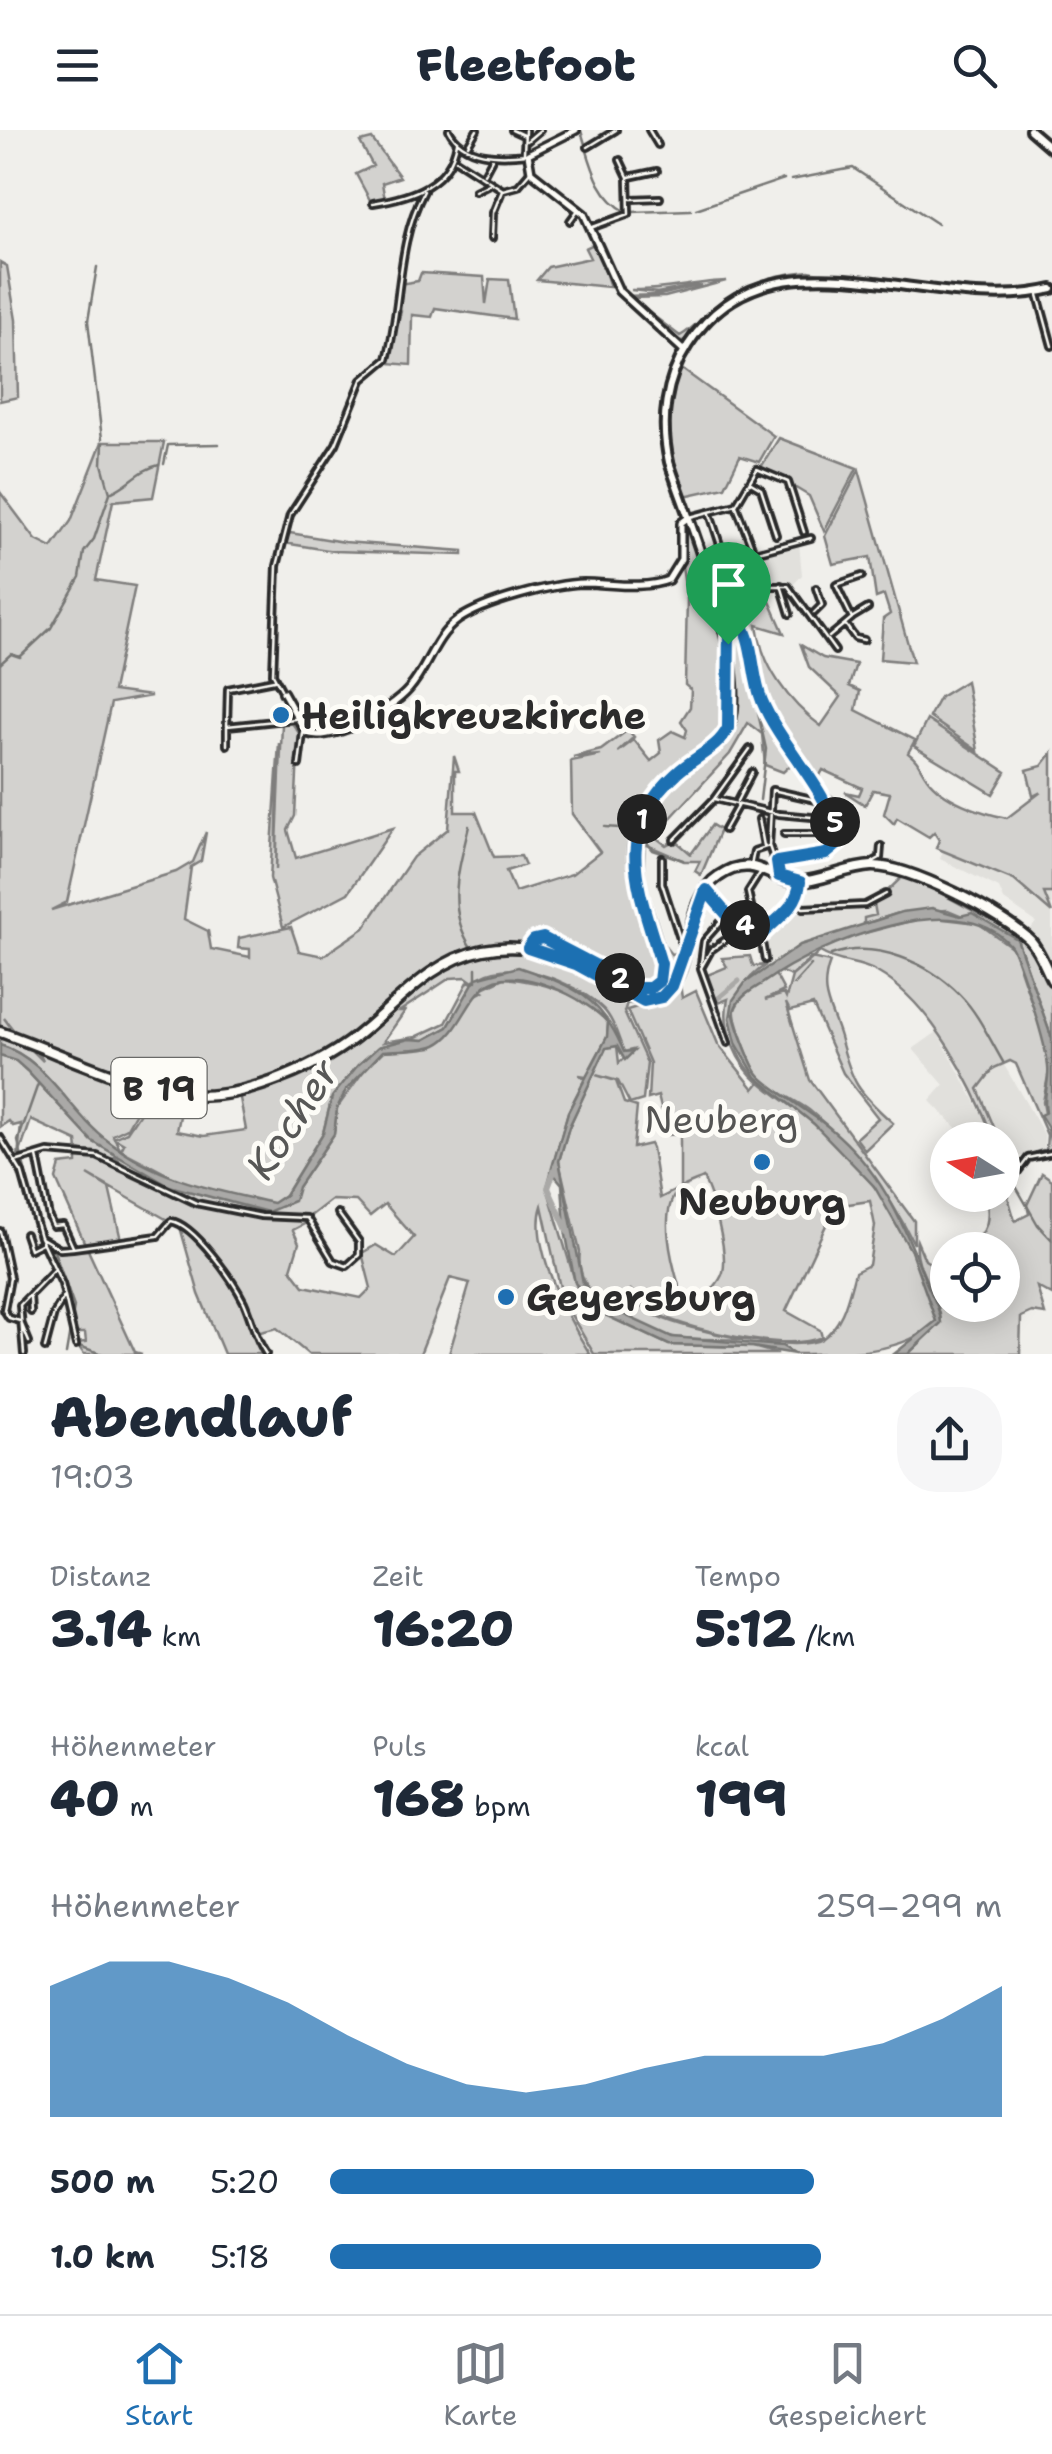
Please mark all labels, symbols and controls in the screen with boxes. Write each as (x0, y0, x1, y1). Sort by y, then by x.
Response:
text: Fleetfoot (416, 35, 636, 95)
icon: menu (50, 38, 105, 93)
icon: search (947, 38, 1002, 93)
pin (686, 542, 771, 645)
icon: arrive (701, 557, 756, 612)
place label: Heiligkreuzkirche (301, 690, 646, 741)
marker: Heiligkreuzkirche (270, 704, 292, 726)
pin: 1 (617, 794, 667, 844)
pin: 5 (810, 797, 860, 847)
text: 1 (636, 800, 648, 838)
text: 5 (826, 803, 844, 841)
pin: 4 (720, 900, 770, 950)
text: 4 (735, 906, 755, 944)
pin: 2 (595, 953, 645, 1003)
text: 2 (610, 959, 630, 997)
water label: Kocher (233, 1047, 352, 1190)
road number: B 19 (112, 1058, 206, 1118)
park label: Neuberg (644, 1094, 798, 1145)
north arrow (930, 1122, 1020, 1212)
map controls (930, 1122, 1020, 1322)
marker: Neuburg (751, 1151, 773, 1173)
place label: Neuburg (678, 1176, 846, 1227)
button: locate (930, 1232, 1020, 1322)
place label: Geyersburg (526, 1272, 756, 1323)
marker: Geyersburg (495, 1286, 517, 1308)
text: Abendlauf (50, 1380, 353, 1454)
button: share (897, 1387, 1002, 1492)
text: 19:03 (50, 1455, 135, 1498)
text: Distanz (50, 1557, 152, 1595)
text: Zeit (372, 1557, 424, 1595)
text: Tempo (695, 1557, 781, 1595)
text: 3.14 (50, 1595, 152, 1662)
text: 16:20 (372, 1595, 514, 1662)
text: 5:12 (695, 1595, 796, 1662)
text: km (152, 1617, 201, 1655)
text: /km (796, 1617, 855, 1655)
text: Höhenmeter (50, 1727, 217, 1765)
text: Puls (372, 1727, 427, 1765)
text: kcal (695, 1727, 749, 1765)
text: 40 (50, 1765, 120, 1832)
text: 168 (372, 1765, 465, 1832)
text: 199 (695, 1765, 788, 1832)
text: m (120, 1787, 154, 1825)
text: bpm (465, 1787, 531, 1825)
text: Höhenmeter (50, 1884, 240, 1927)
text: 259–299 m (815, 1884, 1002, 1927)
text: 500 m (50, 2160, 155, 2203)
text: 5:20 (210, 2160, 279, 2203)
text: 1.0 km (50, 2235, 155, 2278)
text: 5:18 (210, 2235, 270, 2278)
tab: Start (125, 2336, 194, 2434)
tab: Karte (444, 2336, 518, 2434)
tab: Gespeichert (768, 2336, 927, 2434)

